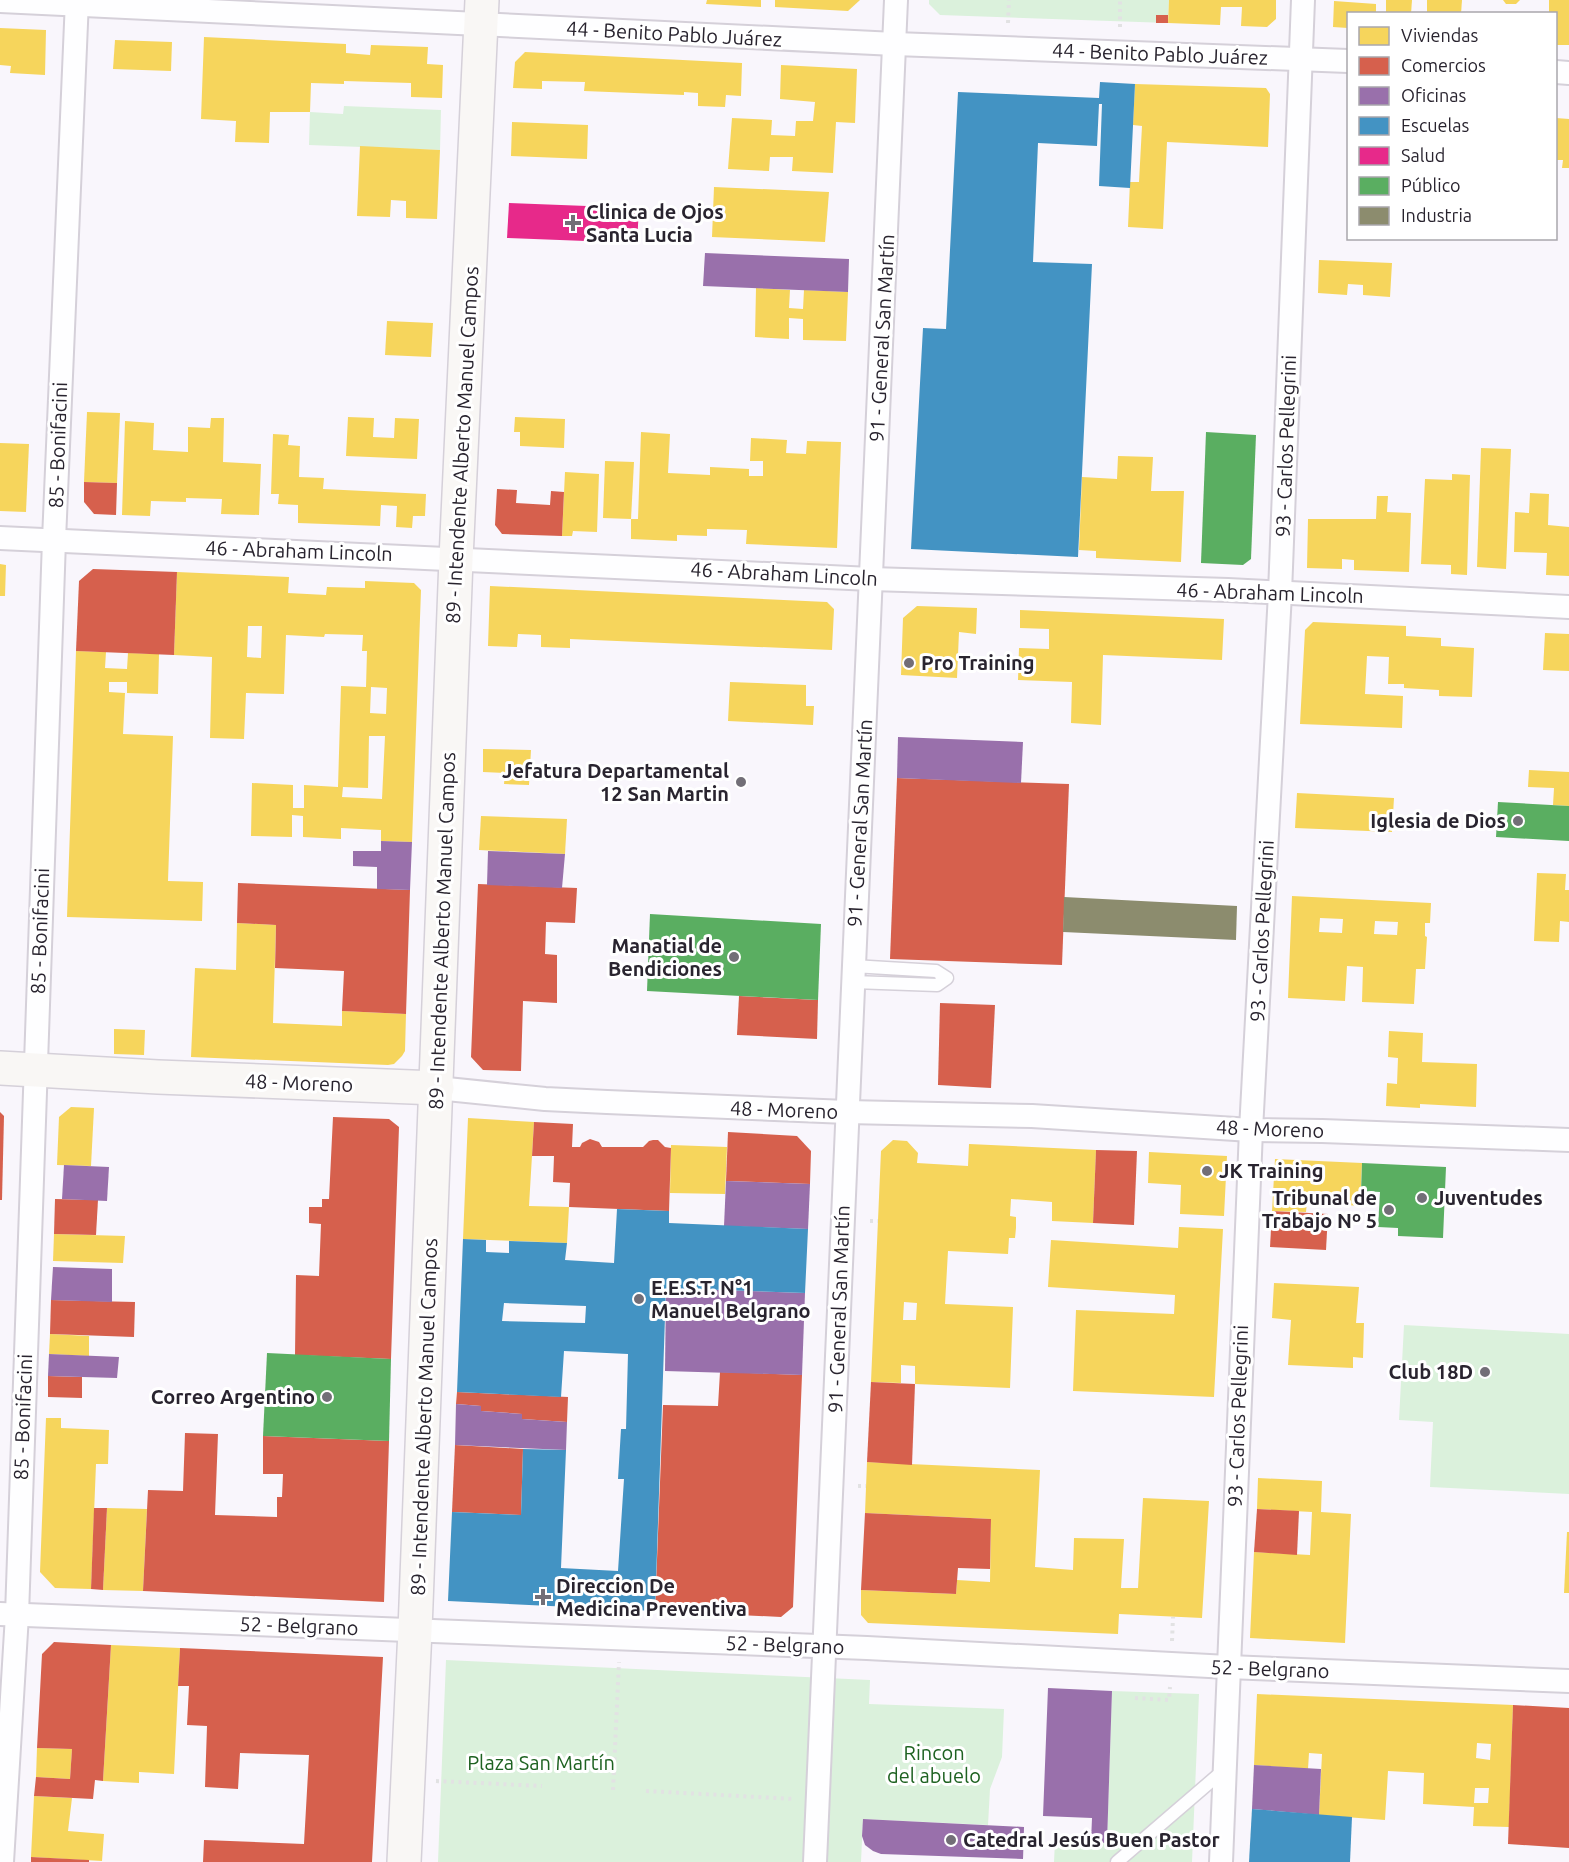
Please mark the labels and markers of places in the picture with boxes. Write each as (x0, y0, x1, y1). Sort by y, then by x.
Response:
place label: Clinica de Ojos Santa Lucia (586, 200, 724, 246)
marker: Clinica de Ojos Santa Lucia (564, 214, 582, 232)
place label: Pro Training (921, 651, 1035, 674)
marker: Pro Training (902, 656, 916, 670)
place label: Jefatura Departamental 12 San Martin (502, 759, 729, 805)
marker: Jefatura Departamental 12 San Martin (734, 775, 748, 789)
place label: Iglesia de Dios (1370, 809, 1506, 832)
marker: Iglesia de Dios (1511, 814, 1525, 828)
place label: Manatial de Bendiciones (608, 934, 722, 980)
marker: Manatial de Bendiciones (727, 950, 741, 964)
place label: JK Training (1219, 1159, 1323, 1182)
marker: JK Training (1200, 1164, 1214, 1178)
place label: Tribunal de Trabajo Nº 5 (1262, 1186, 1377, 1232)
place label: Juventudes (1434, 1186, 1543, 1209)
marker: Juventudes (1415, 1191, 1429, 1205)
marker: Tribunal de Trabajo Nº 5 (1382, 1203, 1396, 1217)
place label: E.E.S.T. N°1 Manuel Belgrano (651, 1276, 811, 1322)
marker: E.E.S.T. N°1 Manuel Belgrano (632, 1292, 646, 1306)
place label: Club 18D (1389, 1360, 1473, 1383)
marker: Club 18D (1478, 1365, 1492, 1379)
place label: Correo Argentino (151, 1385, 315, 1408)
marker: Correo Argentino (320, 1390, 334, 1404)
place label: Direccion De Medicina Preventiva (556, 1574, 747, 1620)
marker: Direccion De Medicina Preventiva (534, 1588, 552, 1606)
place label: Catedral Jesús Buen Pastor (963, 1828, 1220, 1851)
marker: Catedral Jesús Buen Pastor (944, 1833, 958, 1847)

